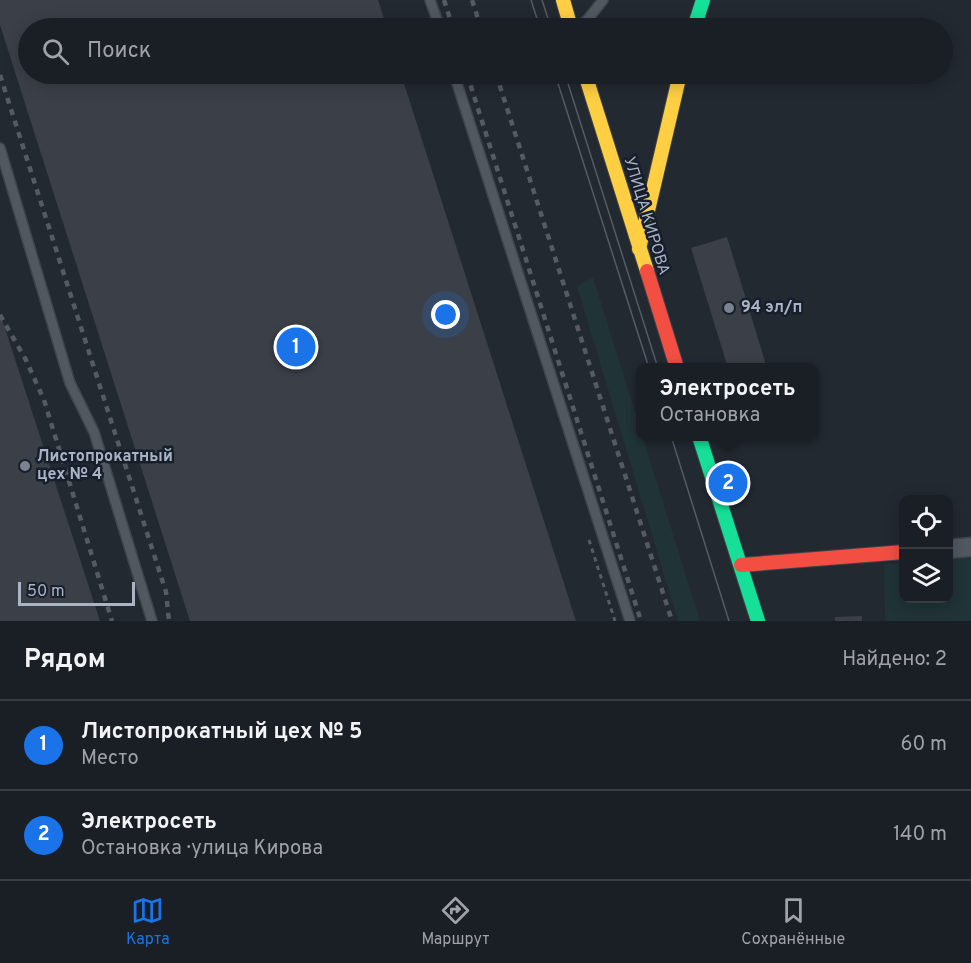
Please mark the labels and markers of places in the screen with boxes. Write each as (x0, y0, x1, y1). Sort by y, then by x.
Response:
place label: 94 эл/п (741, 298, 802, 318)
marker: 94 эл/п (722, 301, 736, 315)
pin: 1 (276, 324, 316, 370)
place label: Листопрокатный цех № 4 (37, 447, 173, 485)
marker: Листопрокатный цех № 4 (18, 459, 32, 473)
pin: 2 (708, 460, 748, 506)

